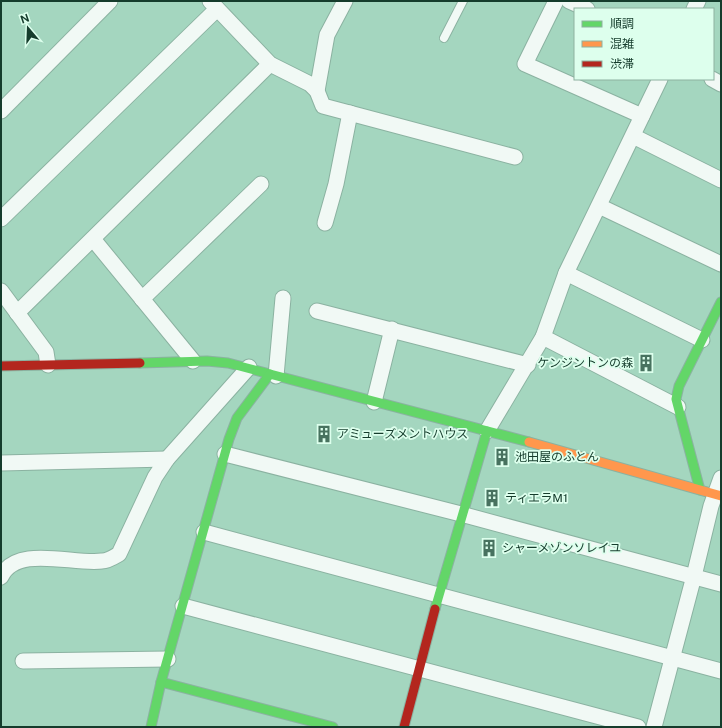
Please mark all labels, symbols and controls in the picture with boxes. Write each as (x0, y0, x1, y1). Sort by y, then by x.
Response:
north arrow (8, 8, 48, 48)
legend (574, 8, 714, 80)
text: N (19, 11, 31, 26)
text: 順調 (610, 17, 634, 31)
text: 混雑 (610, 37, 634, 51)
text: 渋滞 (610, 57, 634, 71)
building icon: ケンジントンの森 (636, 353, 656, 373)
place label: ケンジントンの森 (537, 356, 633, 370)
building icon: アミューズメントハウス (314, 424, 334, 444)
place label: アミューズメントハウス (337, 427, 468, 441)
building icon: 池田屋のふとん (492, 447, 512, 467)
place label: 池田屋のふとん (515, 450, 599, 464)
building icon: ティエラM1 (482, 488, 502, 508)
place label: ティエラM1 (505, 491, 568, 505)
building icon: シャーメゾンソレイユ (479, 538, 499, 558)
place label: シャーメゾンソレイユ (502, 541, 621, 555)

